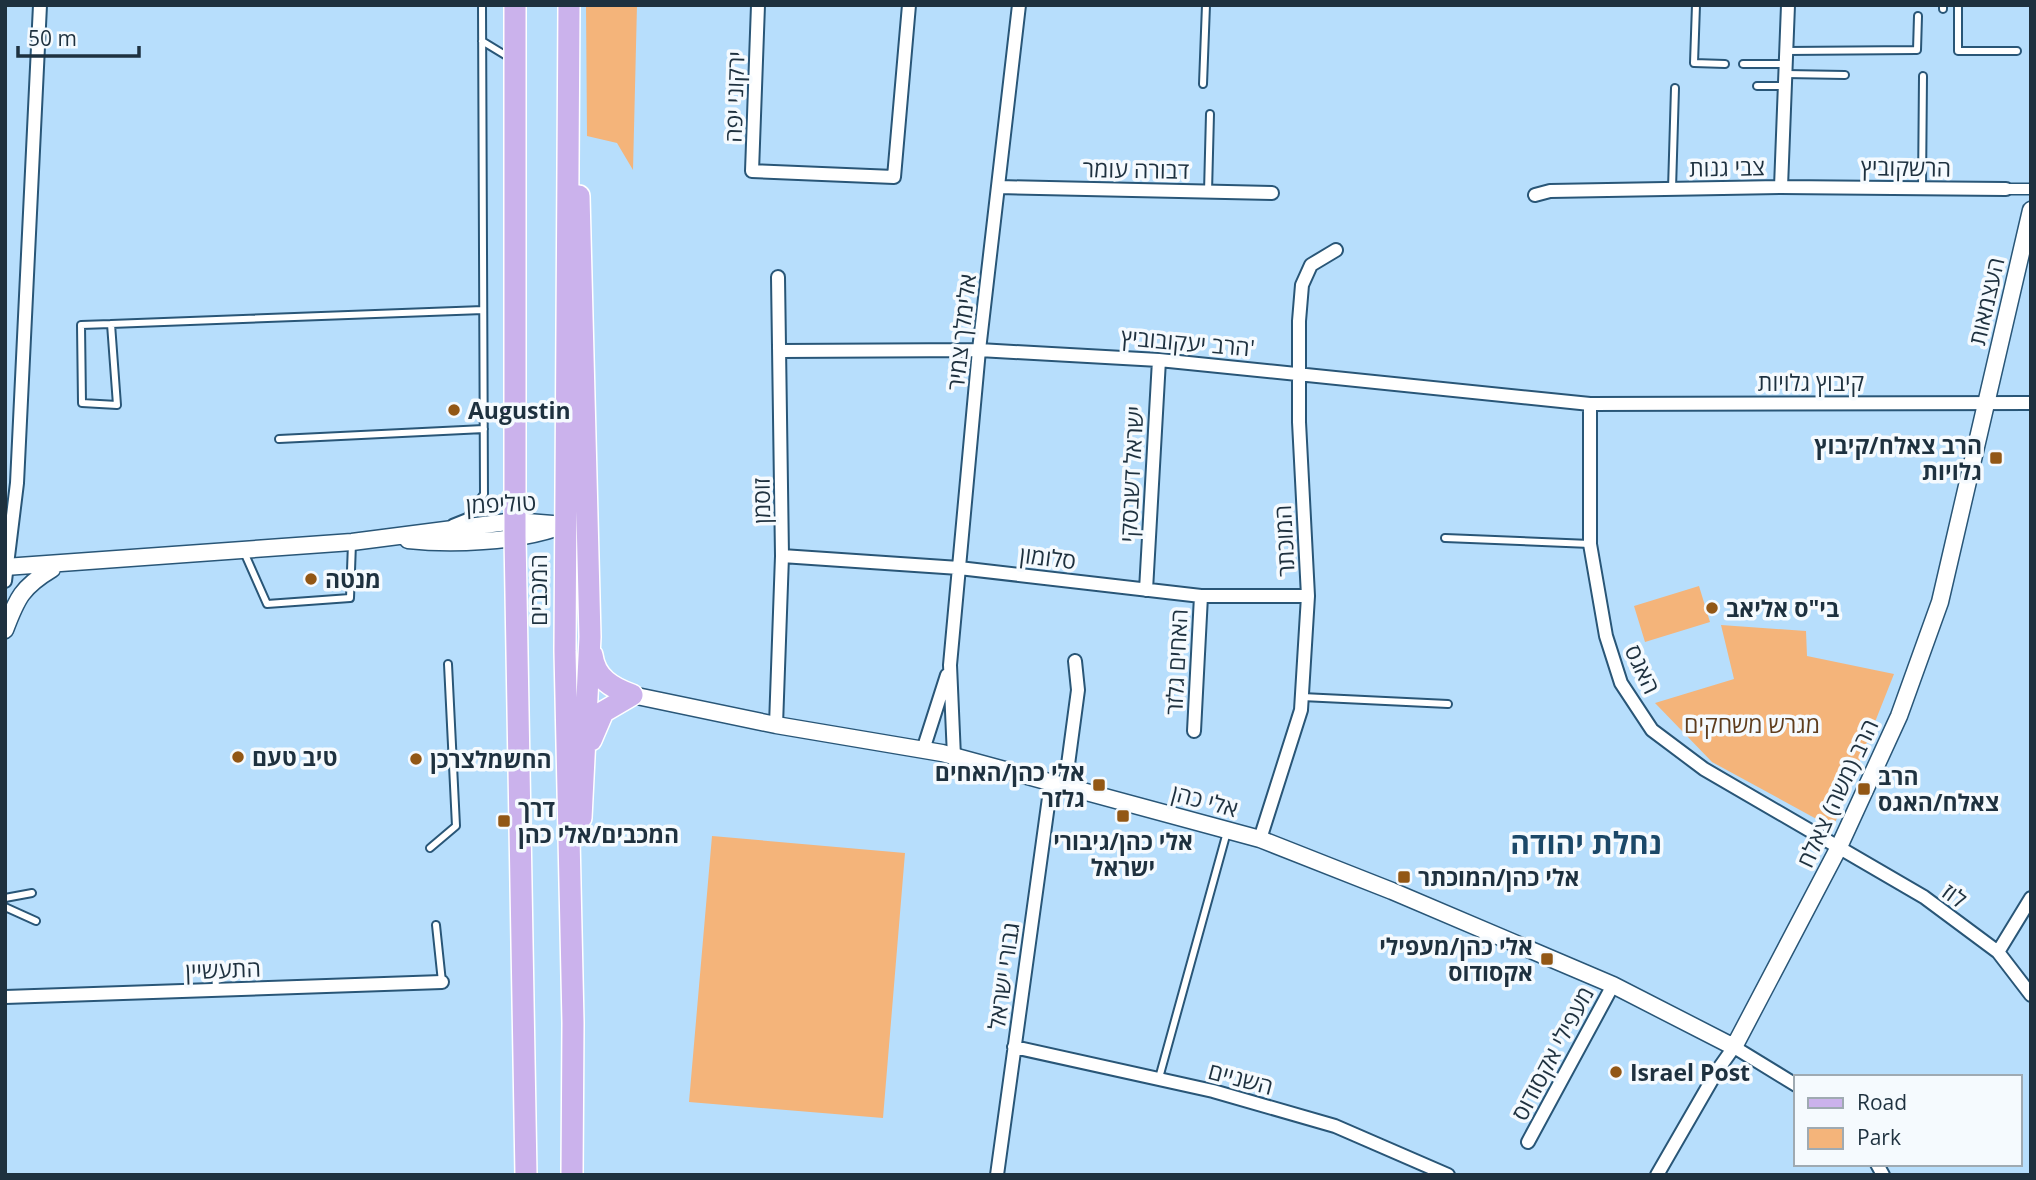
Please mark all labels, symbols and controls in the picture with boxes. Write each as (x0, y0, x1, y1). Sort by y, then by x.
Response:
scale bar (18, 14, 138, 58)
text: 50 m (28, 24, 77, 52)
street label: ירקוני יפה (716, 51, 752, 143)
street label: צבי גנות (1689, 150, 1765, 184)
street label: הרשקוביץ (1861, 150, 1951, 184)
street label: דבורה עומר (1082, 152, 1190, 186)
street label: העצמאות (1960, 254, 2012, 348)
street label: אלימלך צמיר (939, 272, 983, 392)
street label: הרב יעקובוביץ' (1120, 320, 1256, 364)
street label: קיבוץ גלויות (1758, 366, 1864, 398)
place label: Augustin (468, 394, 571, 426)
marker: Augustin (446, 402, 462, 418)
street label: ישראל דשבסקי (1111, 405, 1151, 543)
place label: הרב צאלח/קיבוץ גלויות (1814, 429, 1982, 487)
marker: הרב צאלח/קיבוץ גלויות (1988, 450, 2004, 466)
street label: זוסמן (745, 478, 777, 524)
street label: טוליפמן (465, 485, 537, 521)
street label: המוכתר (1266, 504, 1302, 578)
street label: סלומון (1018, 538, 1078, 576)
street label: המכבים (522, 554, 554, 626)
place label: מנטה (325, 563, 381, 595)
marker: מנטה (303, 571, 319, 587)
place label: בי"ס אליאב (1726, 592, 1839, 624)
marker: בי"ס אליאב (1704, 600, 1720, 616)
street label: האחים גלזר (1157, 608, 1195, 716)
street label: האגס (1618, 639, 1668, 699)
park label: מגרש משחקים (1684, 708, 1820, 740)
street label: הרב (משה) צאלח (1789, 714, 1885, 872)
place label: טיב טעם (252, 741, 337, 773)
place label: החשמלצרכן (430, 743, 552, 775)
marker: טיב טעם (230, 749, 246, 765)
marker: החשמלצרכן (408, 751, 424, 767)
place label: אלי כהן/האחים גלזר (935, 756, 1085, 814)
place label: הרב צאלח/האגס (1878, 760, 1999, 818)
street label: אלי כהן (1168, 776, 1242, 824)
marker: אלי כהן/האחים גלזר (1091, 777, 1107, 793)
marker: הרב צאלח/האגס (1856, 781, 1872, 797)
place label: דרך המכבים/אלי כהן (518, 792, 679, 850)
marker: אלי כהן/גיבורי ישראל (1115, 808, 1131, 824)
marker: דרך המכבים/אלי כהן (496, 813, 512, 829)
district label: נחלת יהודה (1510, 822, 1662, 863)
place label: אלי כהן/גיבורי ישראל (1053, 825, 1193, 883)
place label: אלי כהן/המוכתר (1418, 861, 1579, 893)
marker: אלי כהן/המוכתר (1396, 869, 1412, 885)
street label: לוז (1936, 875, 1974, 915)
street label: גבורי ישראל (980, 920, 1026, 1032)
place label: אלי כהן/מעפילי אקסודוס (1379, 930, 1533, 988)
marker: אלי כהן/מעפילי אקסודוס (1539, 951, 1555, 967)
street label: התעשיין (185, 952, 261, 986)
street label: מעפילי אקסודוס (1503, 980, 1601, 1126)
street label: השניים (1205, 1054, 1277, 1102)
place label: Israel Post (1630, 1056, 1750, 1088)
marker: Israel Post (1608, 1064, 1624, 1080)
legend (1794, 1075, 2022, 1166)
text: Road (1857, 1088, 1907, 1116)
text: Park (1857, 1123, 1901, 1151)

